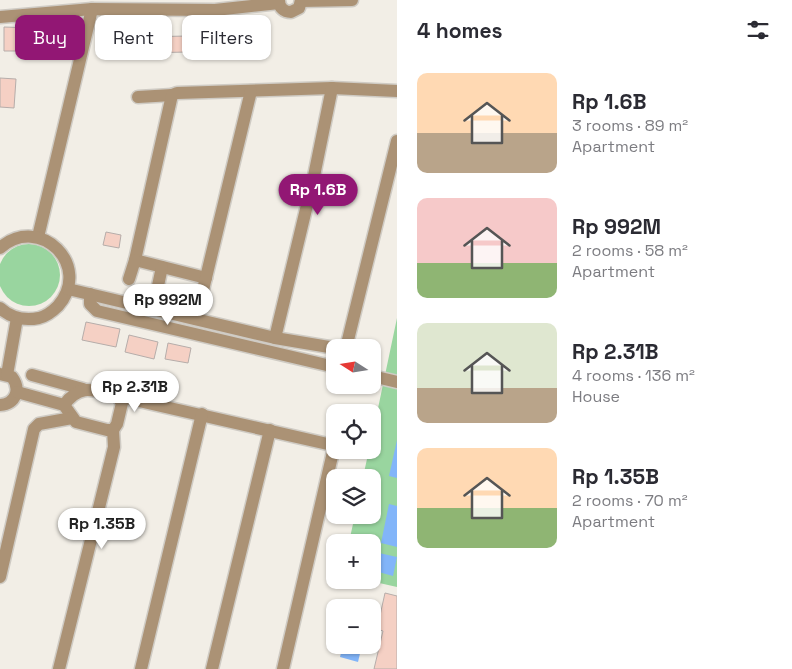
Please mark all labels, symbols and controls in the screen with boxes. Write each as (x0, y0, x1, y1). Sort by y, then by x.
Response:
chip: Buy (15, 15, 85, 60)
chip: Rent (95, 15, 172, 60)
chip: Filters (182, 15, 271, 60)
icon: filters (744, 16, 772, 44)
text: 4 homes (417, 17, 503, 44)
text: Rp 1.6B (572, 88, 646, 115)
icon: home (457, 93, 517, 153)
text: 3 rooms · 89 m² (572, 115, 688, 136)
text: Apartment (572, 136, 655, 157)
pin: Rp 1.6B (272, 174, 364, 216)
text: Rp 1.6B (290, 179, 346, 200)
text: Rp 992M (572, 213, 661, 240)
icon: home (457, 218, 517, 278)
text: 2 rooms · 58 m² (572, 240, 688, 261)
text: Apartment (572, 261, 655, 282)
pin: Rp 992M (122, 284, 214, 326)
text: Rp 992M (134, 289, 202, 310)
text: Rp 2.31B (572, 338, 659, 365)
north arrow (326, 339, 381, 394)
map controls (326, 339, 381, 654)
icon: home (457, 343, 517, 403)
text: 4 rooms · 136 m² (572, 365, 695, 386)
pin: Rp 2.31B (83, 370, 187, 413)
text: Rp 2.31B (102, 376, 168, 397)
text: House (572, 386, 620, 407)
button: locate (326, 404, 381, 459)
text: Rp 1.35B (572, 463, 659, 490)
icon: home (457, 468, 517, 528)
button: layers (326, 469, 381, 524)
text: 2 rooms · 70 m² (572, 490, 688, 511)
pin: Rp 1.35B (50, 508, 154, 550)
text: Apartment (572, 511, 655, 532)
text: Rp 1.35B (69, 513, 135, 534)
button: + (326, 534, 381, 589)
button: − (326, 599, 381, 654)

